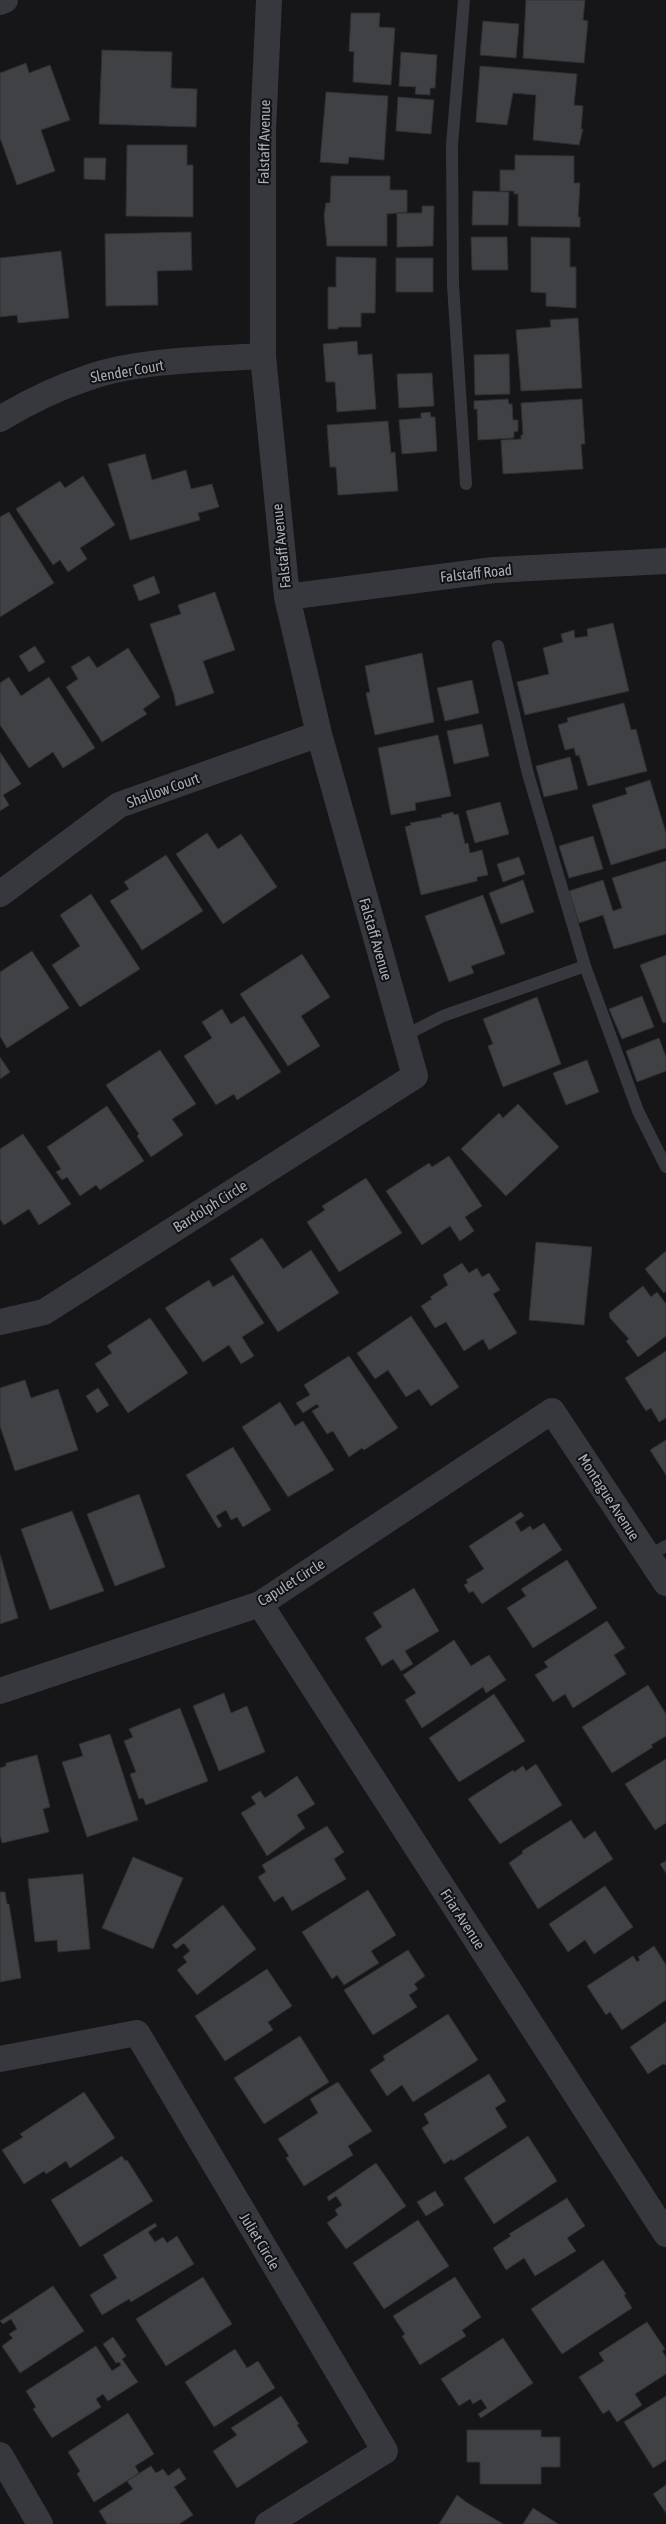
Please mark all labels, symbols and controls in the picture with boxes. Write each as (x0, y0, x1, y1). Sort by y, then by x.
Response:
street label: Falstaff Avenue (255, 99, 273, 185)
street label: Slender Court (89, 356, 165, 386)
street label: Falstaff Avenue (268, 503, 294, 589)
street label: Falstaff Road (439, 561, 513, 585)
street label: Shallow Court (124, 769, 202, 811)
street label: Falstaff Avenue (356, 896, 396, 982)
street label: Bardolph Circle (170, 1176, 250, 1235)
street label: Montague Avenue (575, 1451, 643, 1544)
street label: Capulet Circle (254, 1555, 328, 1609)
street label: Friar Avenue (437, 1886, 489, 1953)
street label: Juliet Circle (236, 2209, 284, 2273)

